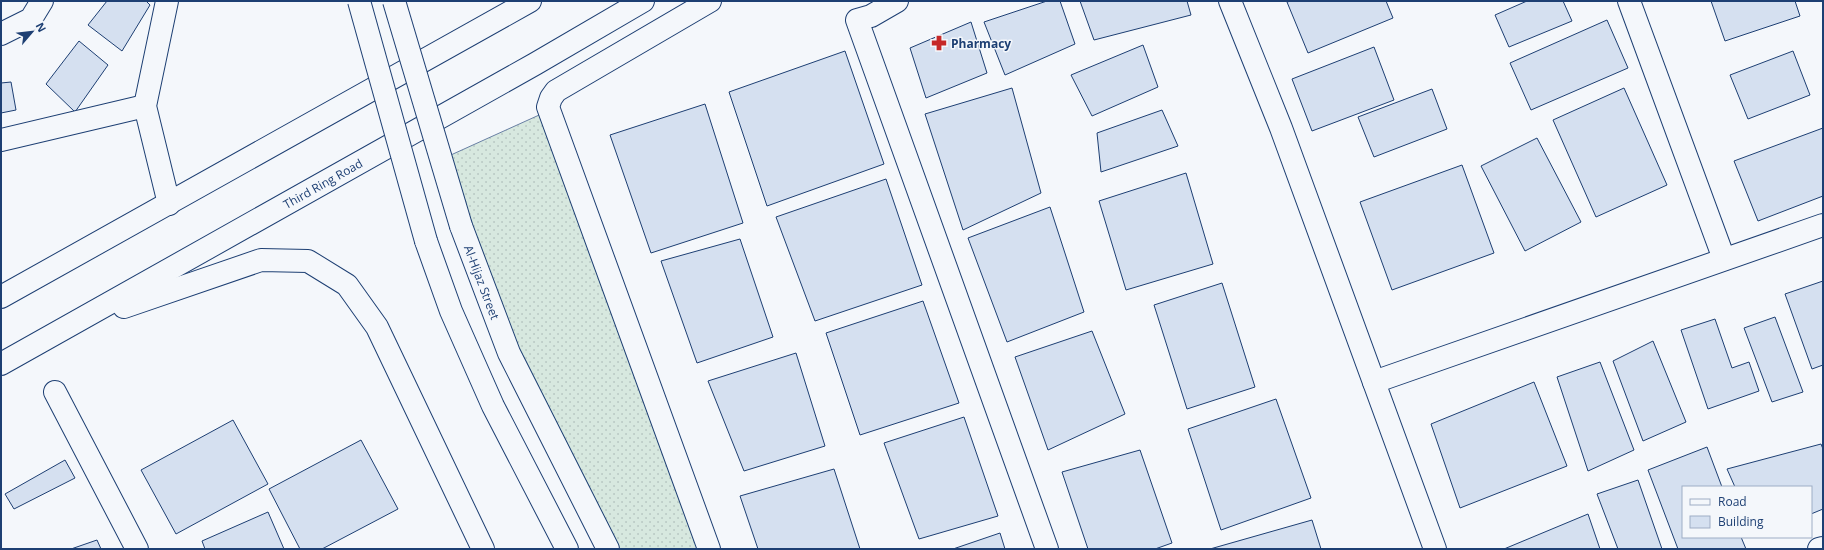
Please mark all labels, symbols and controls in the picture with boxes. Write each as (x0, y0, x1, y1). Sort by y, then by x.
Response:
north arrow (12, 12, 52, 52)
text: N (33, 20, 50, 35)
pharmacy icon: Pharmacy (930, 34, 948, 52)
place label: Pharmacy (951, 35, 1011, 52)
street label: Third Ring Road (280, 154, 365, 212)
street label: Al-Hijaz Street (460, 242, 504, 322)
legend (1682, 486, 1812, 538)
text: Road (1718, 493, 1747, 510)
text: Building (1718, 513, 1764, 530)

